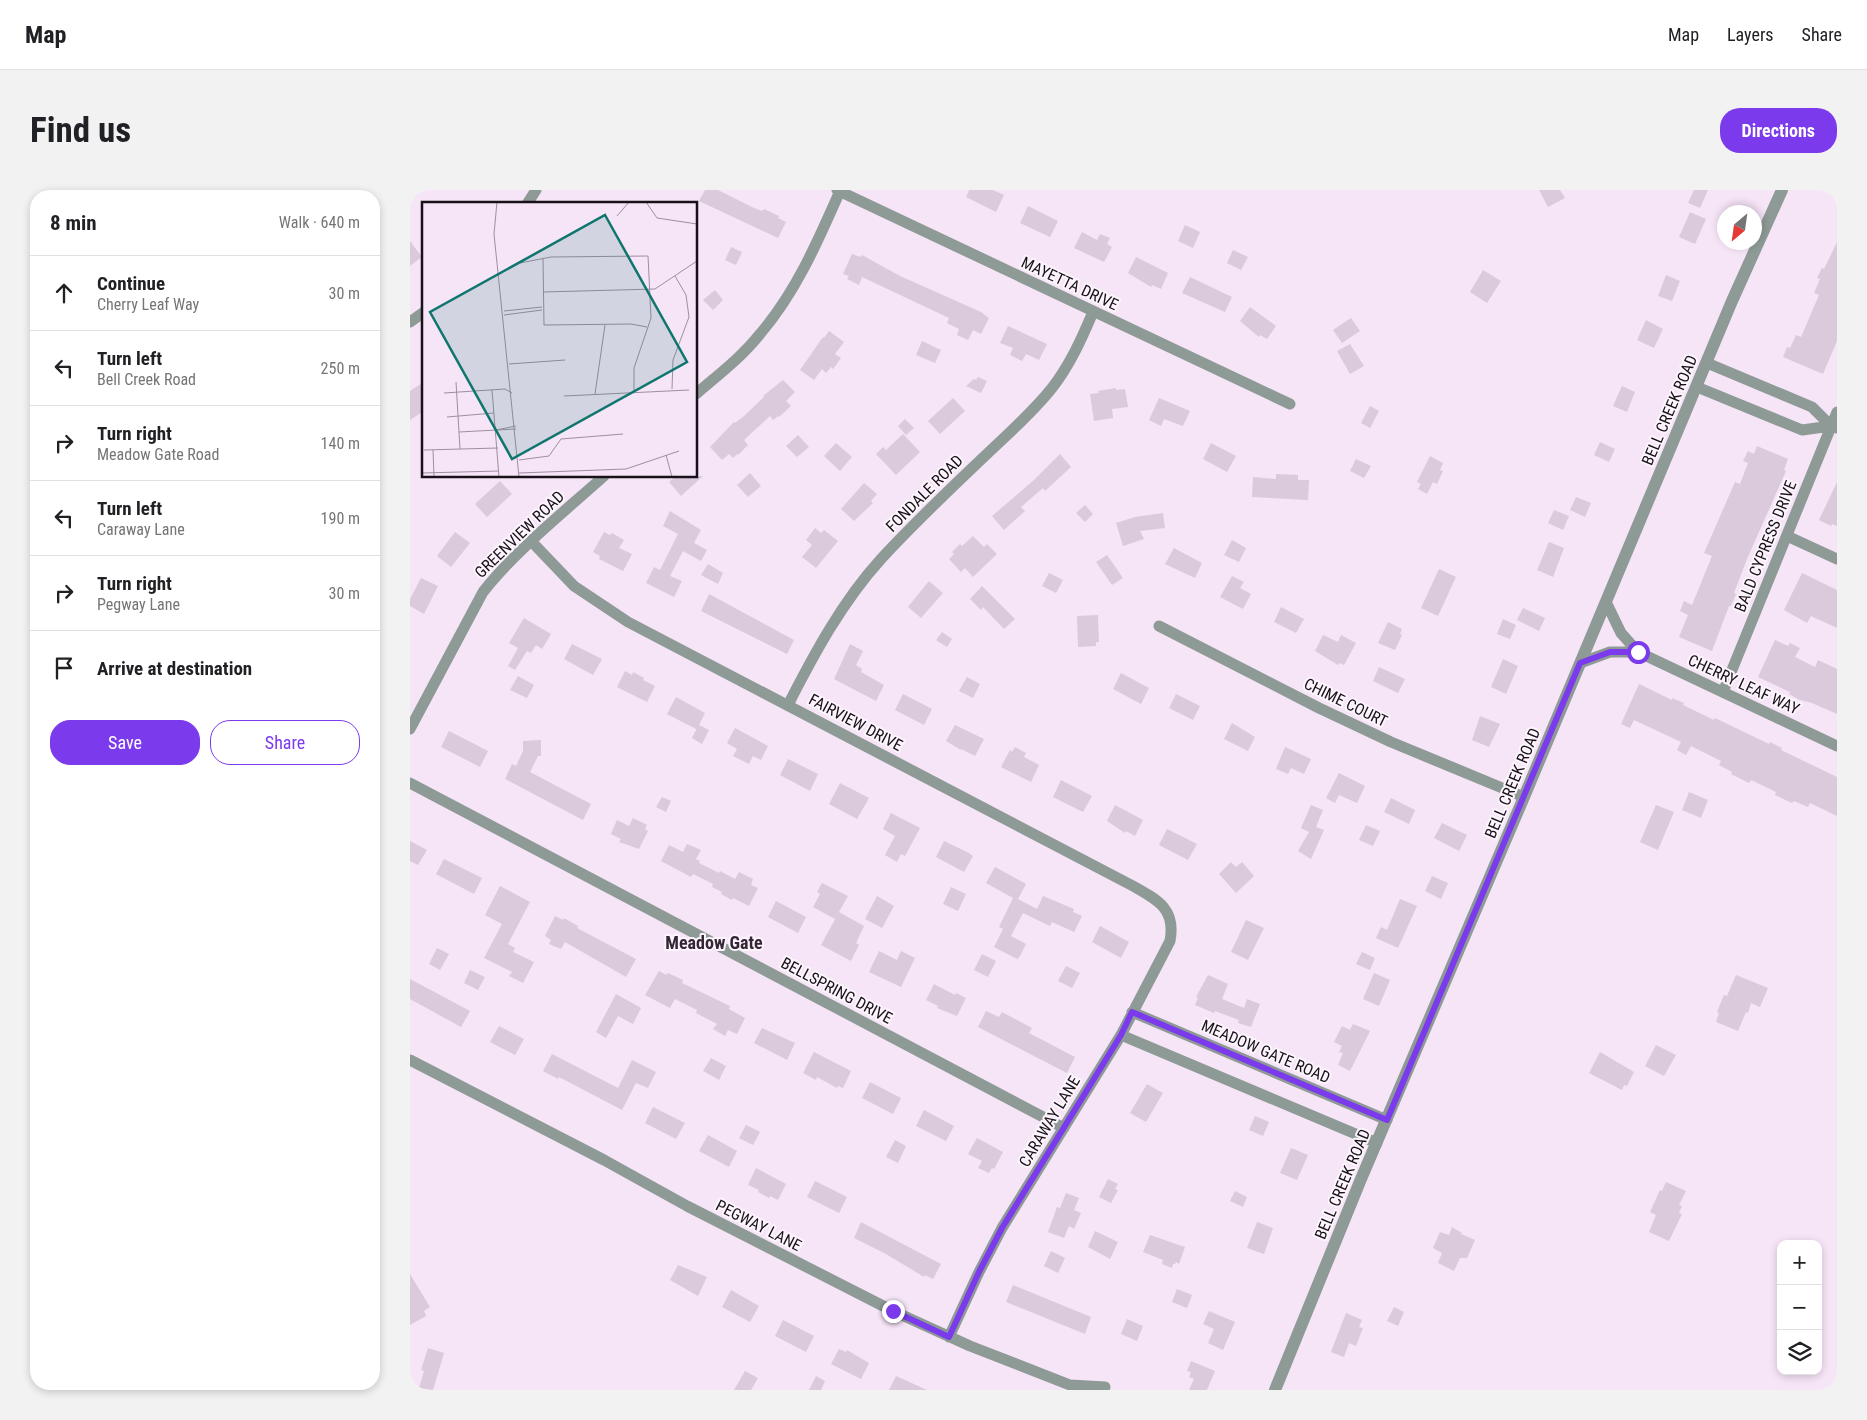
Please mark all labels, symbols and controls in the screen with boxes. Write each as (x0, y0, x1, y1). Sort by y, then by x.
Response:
text: Map (25, 21, 66, 49)
text: Map (1668, 24, 1699, 45)
text: Layers (1727, 24, 1774, 45)
text: Share (1802, 24, 1842, 45)
button: Directions (1720, 108, 1837, 153)
text: Find us (30, 110, 131, 151)
inset map (422, 202, 698, 478)
north arrow (1717, 205, 1762, 250)
text: 8 min (50, 211, 97, 235)
text: Walk · 640 m (279, 213, 360, 232)
street label: MAYETTA DRIVE (1018, 253, 1121, 314)
text: Continue (97, 272, 165, 295)
icon: ahead (50, 279, 78, 307)
text: 30 m (328, 284, 360, 303)
text: Cherry Leaf Way (97, 295, 199, 314)
text: Turn left (97, 347, 162, 370)
street label: BELL CREEK ROAD (1638, 352, 1701, 468)
icon: left (50, 354, 78, 382)
text: 250 m (321, 359, 360, 378)
text: Bell Creek Road (97, 370, 196, 389)
text: Turn right (97, 422, 172, 445)
icon: right (50, 429, 78, 457)
text: 140 m (321, 434, 360, 453)
text: Meadow Gate Road (97, 445, 219, 464)
street label: FONDALE ROAD (882, 451, 967, 536)
street label: BALD CYPRESS DRIVE (1730, 478, 1801, 615)
street label: GREENVIEW ROAD (471, 487, 568, 582)
text: Turn left (97, 497, 162, 520)
icon: left (50, 504, 78, 532)
text: 190 m (321, 509, 360, 528)
text: Caraway Lane (97, 520, 185, 539)
text: Turn right (97, 572, 172, 595)
icon: right (50, 579, 78, 607)
text: 30 m (328, 584, 360, 603)
text: Pegway Lane (97, 595, 180, 614)
route start (1627, 641, 1650, 664)
street label: CHERRY LEAF WAY (1685, 650, 1803, 719)
icon: arrive (50, 654, 78, 682)
text: Arrive at destination (97, 657, 252, 680)
street label: CHIME COURT (1301, 674, 1391, 731)
street label: FAIRVIEW DRIVE (806, 690, 906, 755)
button: Save (50, 720, 200, 765)
button: Share (210, 720, 360, 765)
street label: BELL CREEK ROAD (1481, 725, 1544, 841)
district label: Meadow Gate (665, 932, 763, 953)
street label: BELLSPRING DRIVE (778, 953, 896, 1028)
street label: MEADOW GATE ROAD (1199, 1016, 1333, 1087)
street label: CARAWAY LANE (1015, 1072, 1084, 1170)
street label: BELL CREEK ROAD (1311, 1126, 1374, 1242)
street label: PEGWAY LANE (713, 1196, 805, 1255)
map controls (1777, 1240, 1822, 1375)
button: + (1777, 1240, 1822, 1285)
button: − (1777, 1285, 1822, 1330)
route end (882, 1300, 905, 1323)
button: layers (1777, 1330, 1822, 1375)

